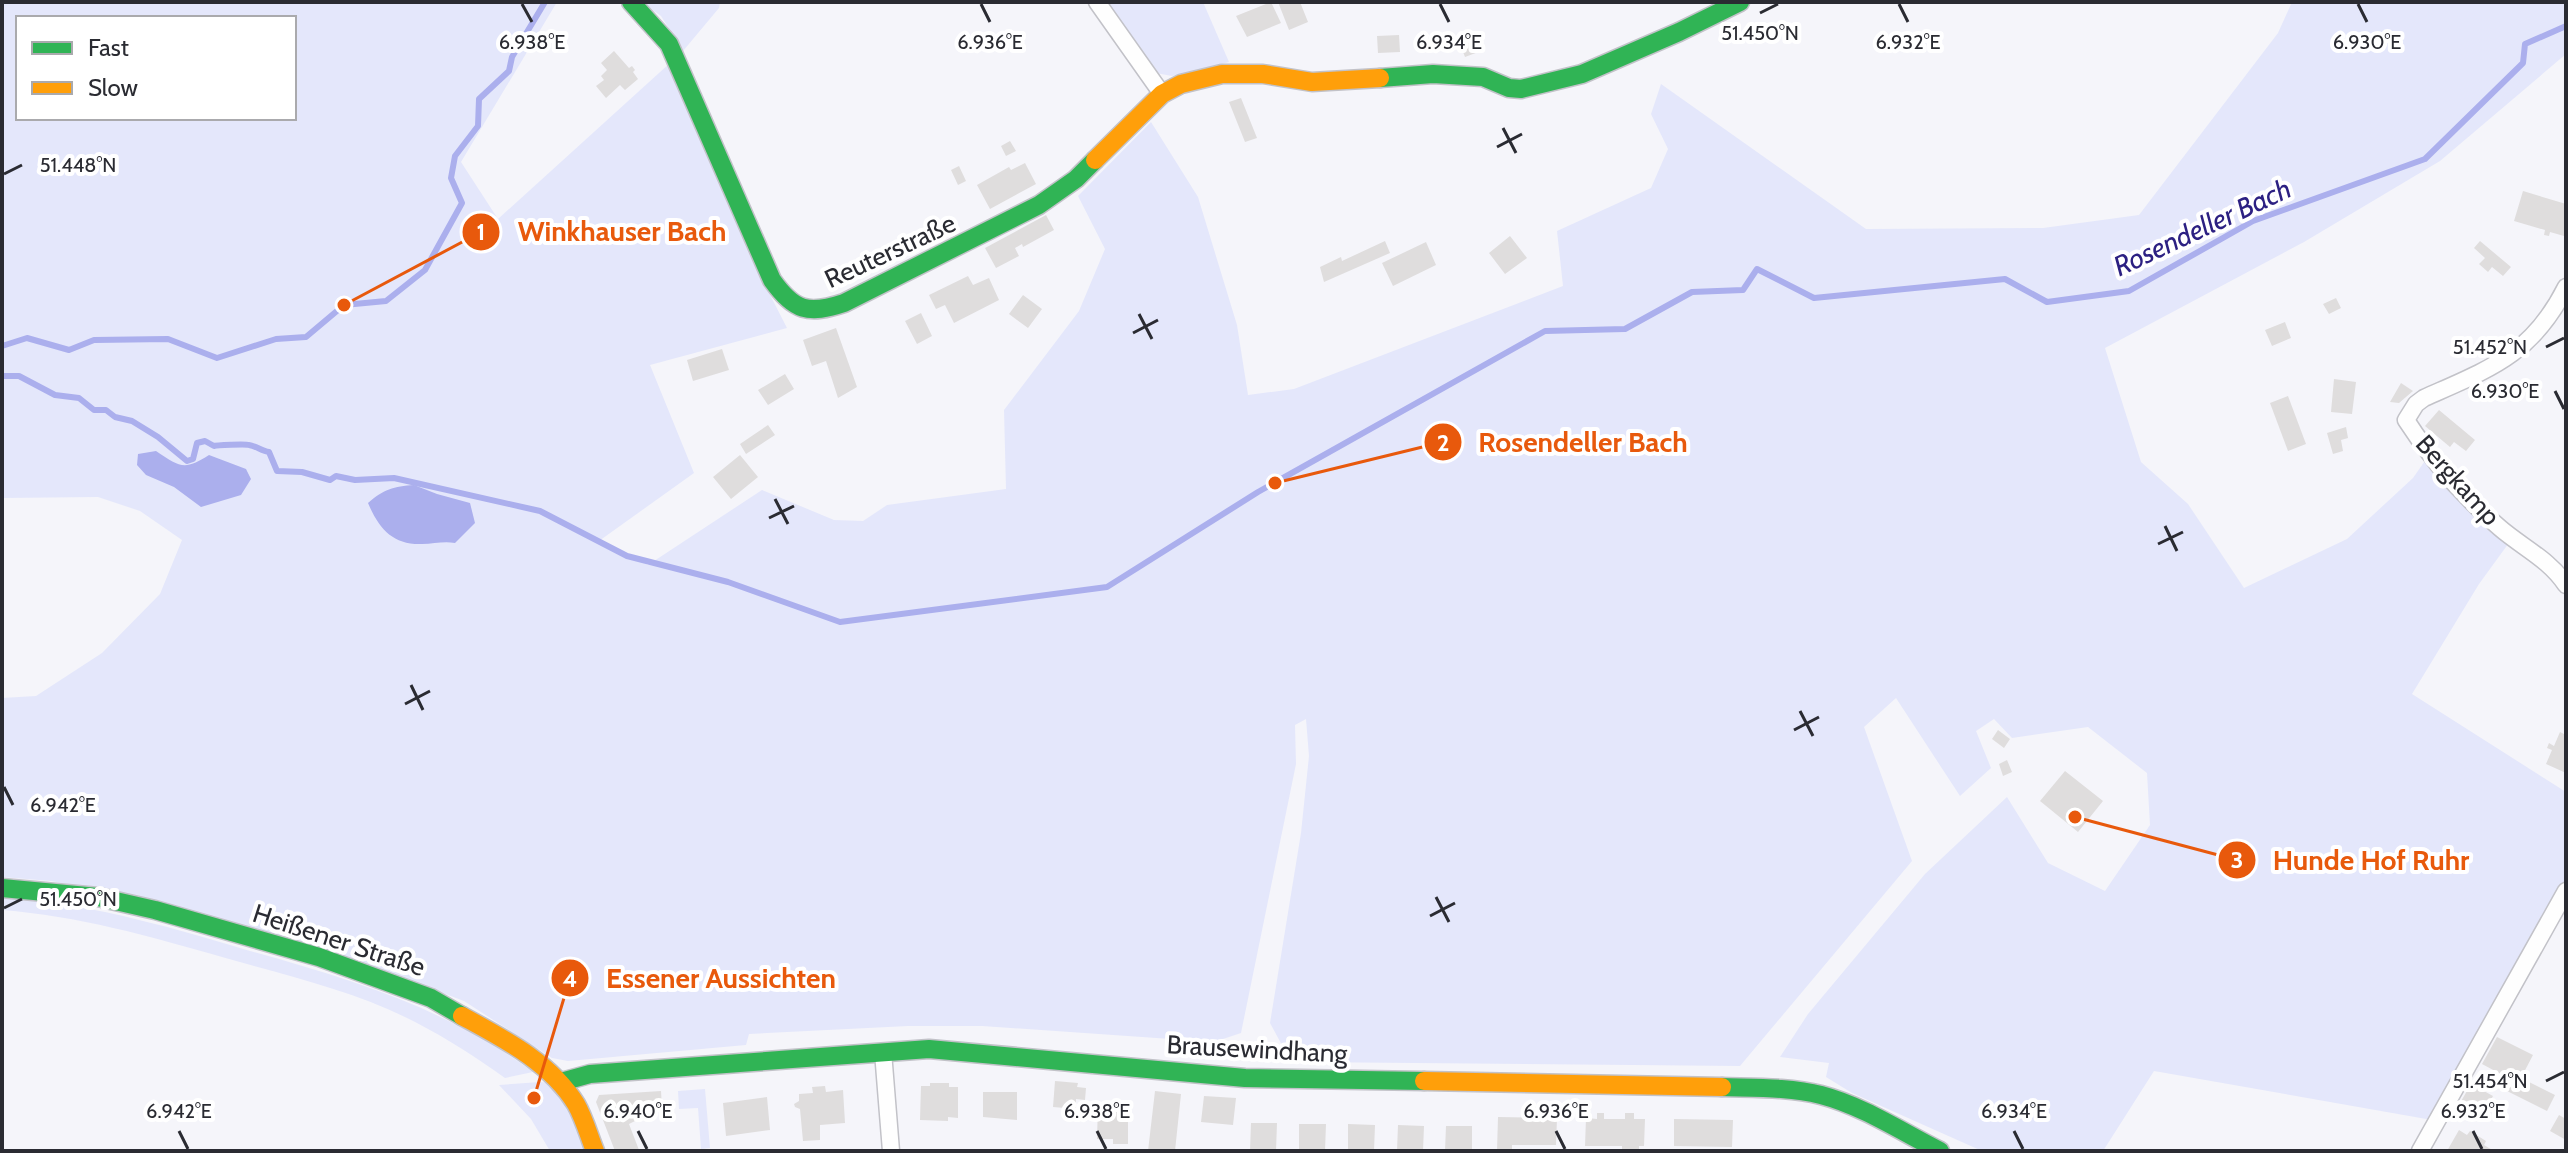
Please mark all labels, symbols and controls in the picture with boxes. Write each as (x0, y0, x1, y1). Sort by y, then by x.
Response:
legend (16, 16, 296, 120)
text: 51.450°N (1721, 21, 1799, 45)
text: 6.938°E (499, 30, 565, 54)
text: 6.936°E (957, 30, 1023, 54)
text: 6.934°E (1416, 30, 1482, 54)
text: 6.932°E (1875, 30, 1941, 54)
text: 6.930°E (2333, 30, 2401, 54)
text: Fast (88, 33, 129, 62)
text: Slow (88, 73, 138, 102)
text: 51.448°N (40, 153, 116, 177)
water label: Rosendeller Bach (2108, 171, 2296, 283)
callout: Winkhauser Bach (461, 206, 742, 258)
street label: Reuterstraße (820, 207, 960, 295)
text: Winkhauser Bach (518, 214, 726, 248)
text: 1 (477, 217, 485, 246)
text: 51.452°N (2453, 335, 2527, 359)
text: 6.930°E (2471, 379, 2539, 403)
callout: Rosendeller Bach (1423, 416, 1704, 468)
text: Rosendeller Bach (1478, 425, 1688, 459)
text: 2 (1437, 428, 1449, 457)
street label: Bergkamp (2409, 428, 2507, 532)
text: 6.942°E (30, 793, 96, 817)
callout: Hunde Hof Ruhr (2217, 834, 2486, 886)
text: Hunde Hof Ruhr (2273, 843, 2470, 877)
text: 3 (2231, 845, 2243, 874)
text: 51.450°N (39, 887, 117, 911)
street label: Heißener Straße (249, 897, 429, 983)
callout: Essener Aussichten (550, 952, 852, 1004)
text: Essener Aussichten (606, 961, 836, 995)
text: 4 (563, 964, 577, 993)
street label: Brausewindhang (1166, 1028, 1349, 1070)
text: 51.454°N (2452, 1069, 2528, 1093)
text: 6.942°E (146, 1099, 212, 1123)
text: 6.940°E (603, 1099, 673, 1123)
text: 6.938°E (1064, 1099, 1130, 1123)
text: 6.936°E (1523, 1099, 1589, 1123)
text: 6.934°E (1981, 1099, 2047, 1123)
text: 6.932°E (2440, 1099, 2506, 1123)

